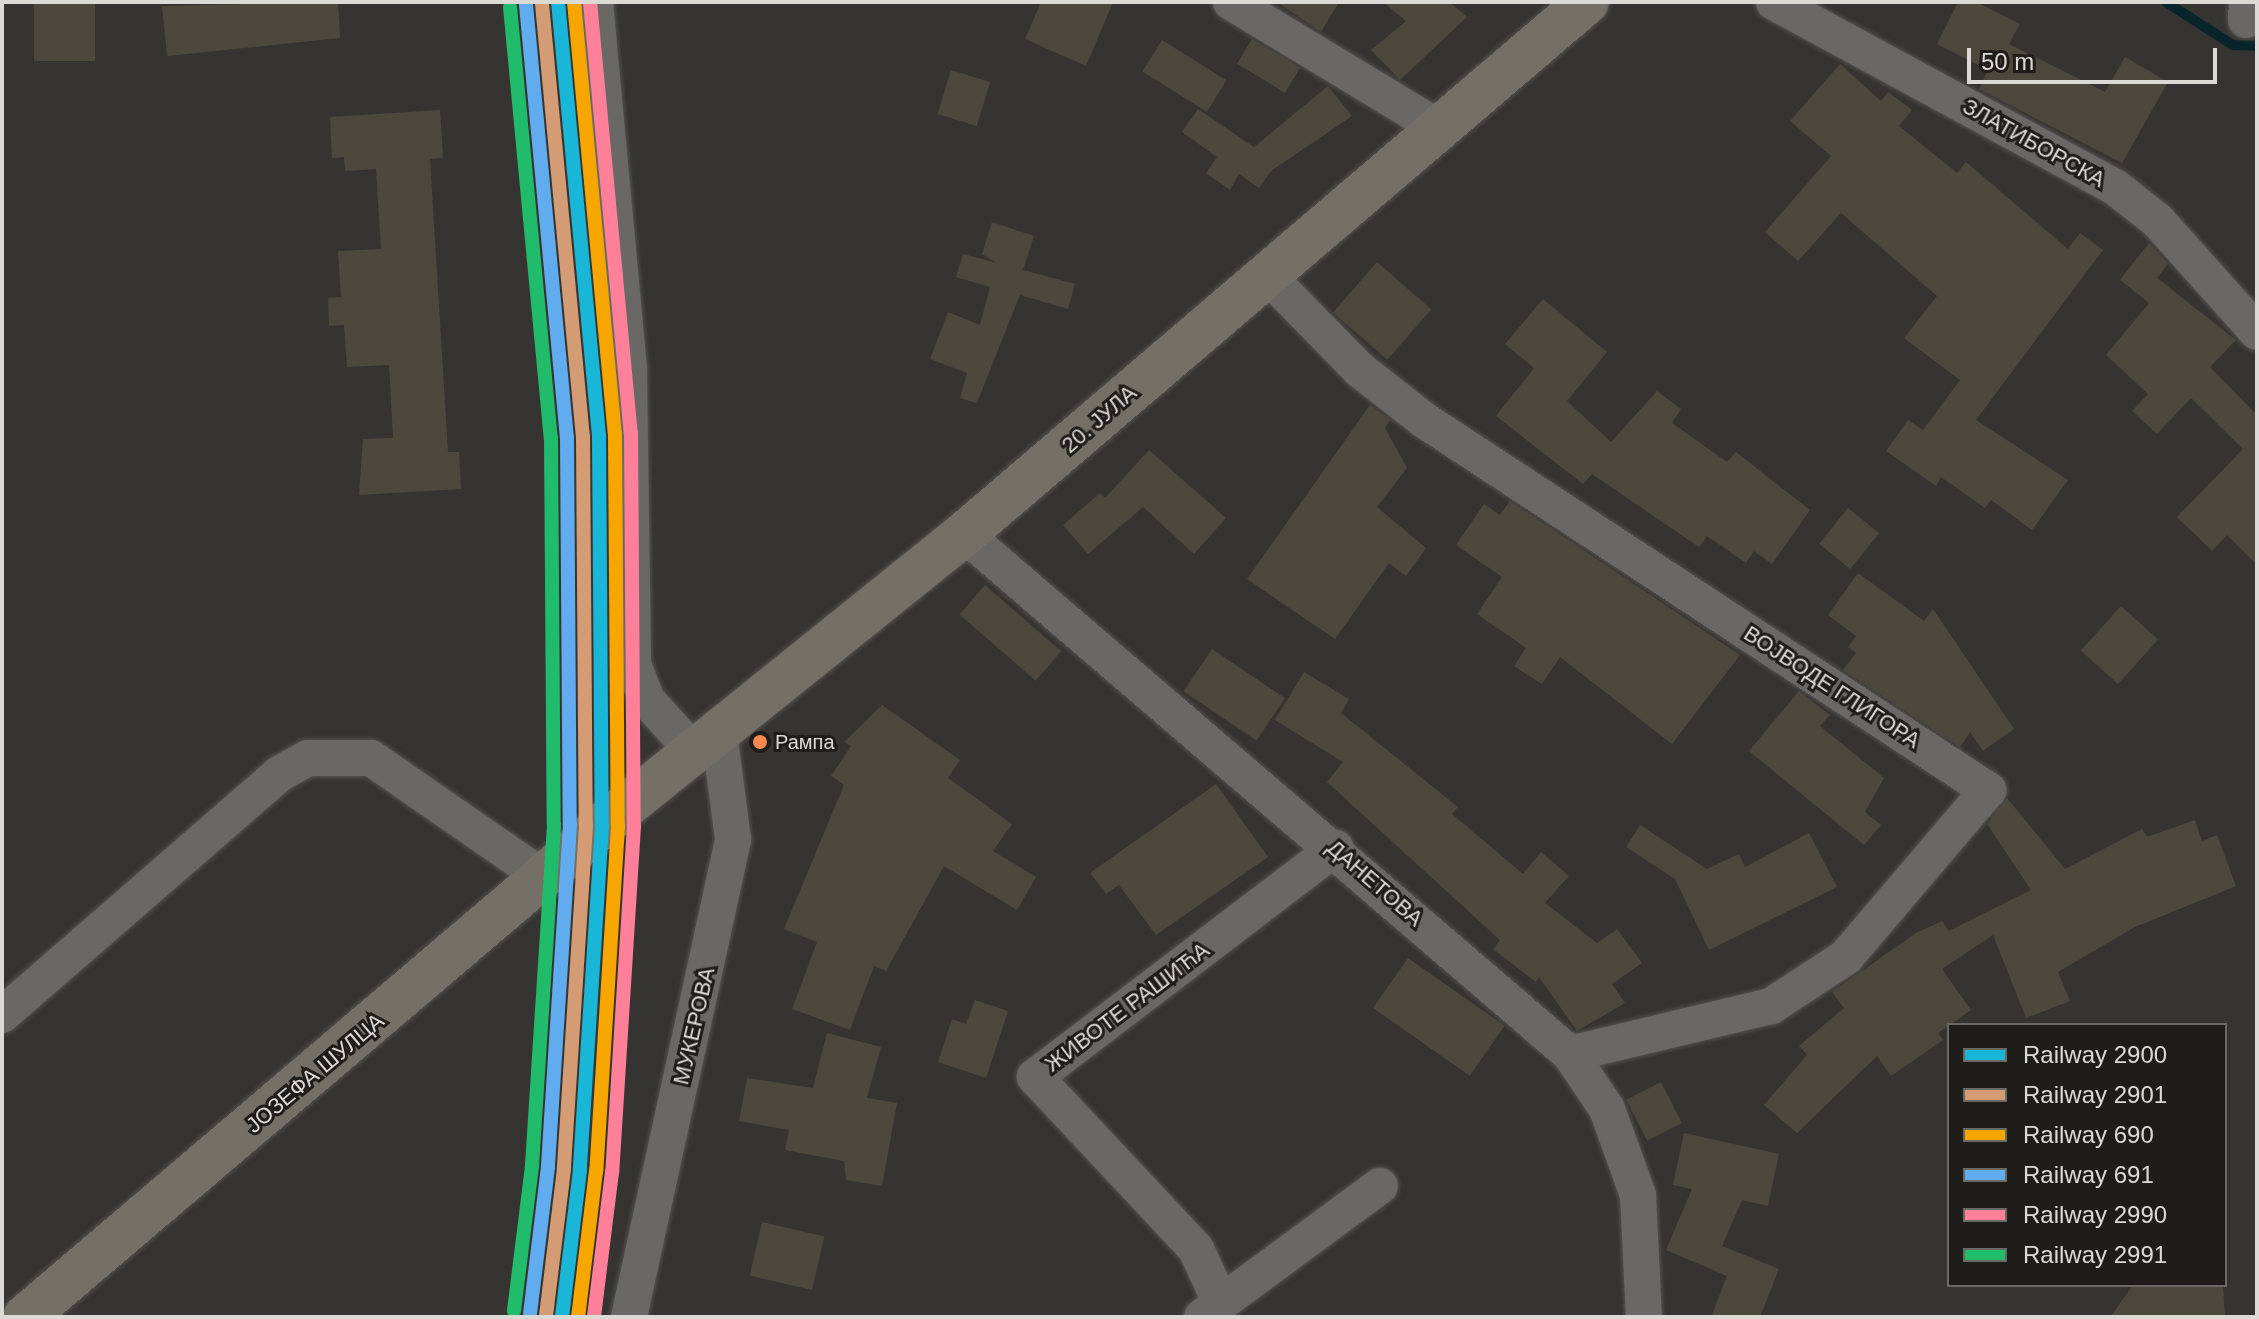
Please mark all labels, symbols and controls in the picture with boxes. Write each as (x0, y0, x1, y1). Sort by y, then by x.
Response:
scale bar (1971, 32, 2221, 82)
text: 50 m (1981, 48, 2034, 75)
street label: ЗЛАТИБОРСКА (1958, 93, 2110, 193)
street label: 20. ЈУЛА (1056, 379, 1142, 459)
street label: ВОЈВОДЕ ГЛИГОРА (1739, 620, 1925, 754)
place label: Рампа (775, 730, 835, 754)
marker: Рампа (752, 734, 768, 750)
street label: ДАНЕТОВА (1322, 834, 1428, 932)
street label: ЖИВОТЕ РАШИЋА (1040, 937, 1214, 1077)
street label: МУКЕРОВА (668, 965, 720, 1087)
street label: ЈОЗЕФА ШУЛЦА (241, 1008, 389, 1138)
legend (1947, 1023, 2227, 1287)
text: Railway 2900 (2023, 1041, 2167, 1068)
text: Railway 2901 (2023, 1081, 2167, 1108)
text: Railway 690 (2023, 1121, 2154, 1148)
text: Railway 691 (2023, 1161, 2154, 1188)
text: Railway 2990 (2023, 1201, 2167, 1228)
text: Railway 2991 (2023, 1241, 2167, 1268)

